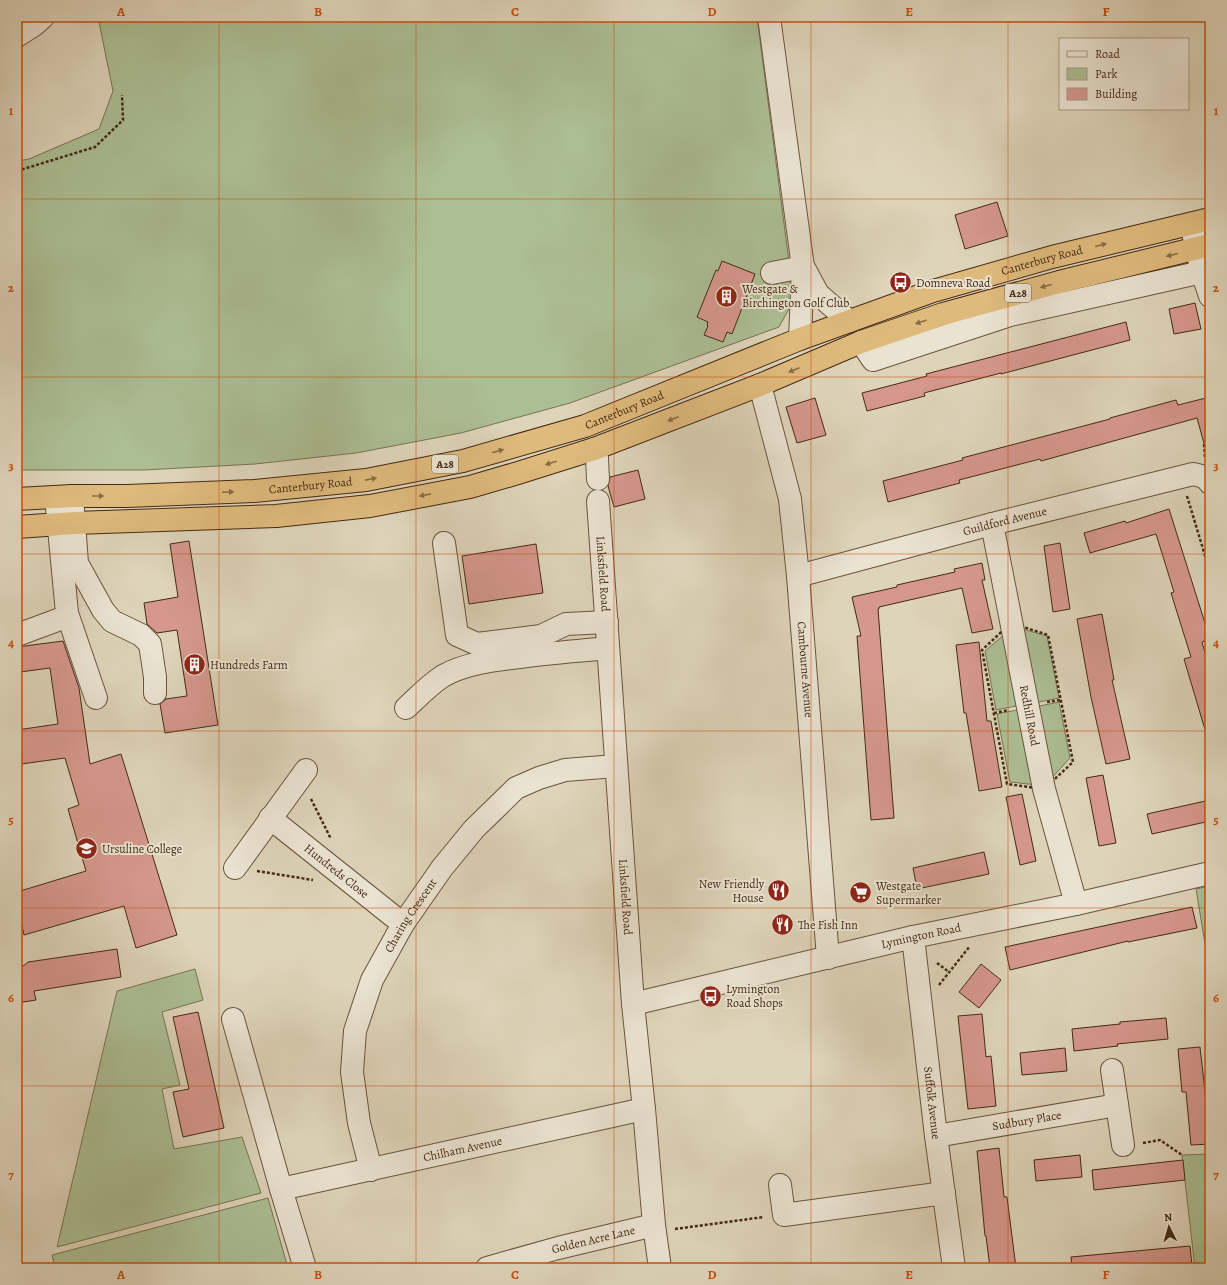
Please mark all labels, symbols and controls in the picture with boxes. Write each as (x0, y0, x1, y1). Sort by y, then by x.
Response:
text: A (116, 3, 126, 20)
text: B (314, 3, 322, 20)
text: C (511, 3, 519, 20)
text: D (707, 3, 717, 20)
text: E (905, 3, 913, 20)
text: F (1103, 3, 1110, 20)
legend (1059, 38, 1189, 110)
text: Road (1095, 46, 1121, 62)
text: Park (1095, 66, 1118, 82)
text: Building (1095, 86, 1137, 102)
text: 1 (9, 102, 14, 119)
text: 1 (1214, 102, 1219, 119)
street label: Canterbury Road (999, 242, 1085, 279)
one-way arrow (1095, 242, 1107, 248)
one-way arrow (1166, 252, 1178, 258)
bus stop icon: Domneva Road (887, 270, 913, 296)
place label: Domneva Road (916, 275, 991, 291)
text: 2 (8, 279, 15, 296)
text: 2 (1213, 279, 1220, 296)
place label: Westgate & Birchington Golf Club (741, 281, 849, 311)
building icon: Westgate & Birchington Golf Club (713, 283, 739, 309)
one-way arrow (1040, 283, 1052, 289)
road number: A28 (1005, 284, 1031, 302)
one-way arrow (915, 319, 927, 325)
one-way arrow (788, 367, 800, 374)
street label: Canterbury Road (583, 387, 667, 433)
one-way arrow (667, 416, 679, 422)
one-way arrow (492, 448, 504, 454)
road number: A28 (432, 455, 458, 473)
text: 3 (8, 457, 14, 474)
text: 3 (1213, 457, 1219, 474)
one-way arrow (545, 460, 557, 466)
street label: Canterbury Road (268, 473, 354, 498)
one-way arrow (365, 476, 377, 482)
one-way arrow (222, 489, 234, 496)
one-way arrow (92, 493, 105, 499)
one-way arrow (419, 493, 431, 499)
street label: Guildford Avenue (961, 503, 1048, 539)
street label: Linksfield Road (592, 535, 614, 613)
street label: Cambourne Avenue (794, 621, 817, 718)
text: 4 (8, 634, 14, 651)
text: 4 (1213, 634, 1219, 651)
building icon: Hundreds Farm (182, 652, 208, 678)
place label: Hundreds Farm (210, 657, 288, 673)
street label: Redhill Road (1016, 683, 1043, 748)
text: 5 (8, 811, 14, 828)
text: 5 (1213, 811, 1219, 828)
school or university icon: Ursuline College (74, 836, 100, 862)
street label: Hundreds Close (301, 840, 372, 902)
place label: Ursuline College (102, 841, 182, 857)
street label: Linksfield Road (615, 859, 636, 936)
street label: Charing Crescent (381, 875, 440, 955)
place label: New Friendly House (699, 876, 765, 906)
restaurant icon: New Friendly House (766, 878, 792, 904)
place label: Westgate Supermarker (875, 878, 941, 908)
supermarket icon: Westgate Supermarker (848, 880, 874, 906)
restaurant icon: The Fish Inn (770, 912, 796, 938)
place label: The Fish Inn (798, 917, 858, 933)
street label: Lymington Road (880, 919, 963, 952)
place label: Lymington Road Shops (726, 981, 783, 1011)
bus stop icon: Lymington Road Shops (698, 983, 724, 1009)
text: 6 (8, 989, 14, 1006)
text: 6 (1213, 989, 1219, 1006)
street label: Suffolk Avenue (920, 1066, 944, 1140)
street label: Sudbury Place (991, 1107, 1062, 1134)
street label: Chilham Avenue (422, 1132, 504, 1165)
text: 7 (8, 1166, 14, 1183)
text: 7 (1213, 1166, 1219, 1183)
north arrow (1149, 1207, 1189, 1247)
text: N (1164, 1210, 1173, 1225)
street label: Golden Acre Lane (550, 1222, 637, 1257)
text: A (116, 1266, 126, 1283)
text: B (314, 1266, 322, 1283)
text: C (511, 1266, 519, 1283)
text: D (707, 1266, 717, 1283)
text: E (905, 1266, 913, 1283)
text: F (1103, 1266, 1110, 1283)

